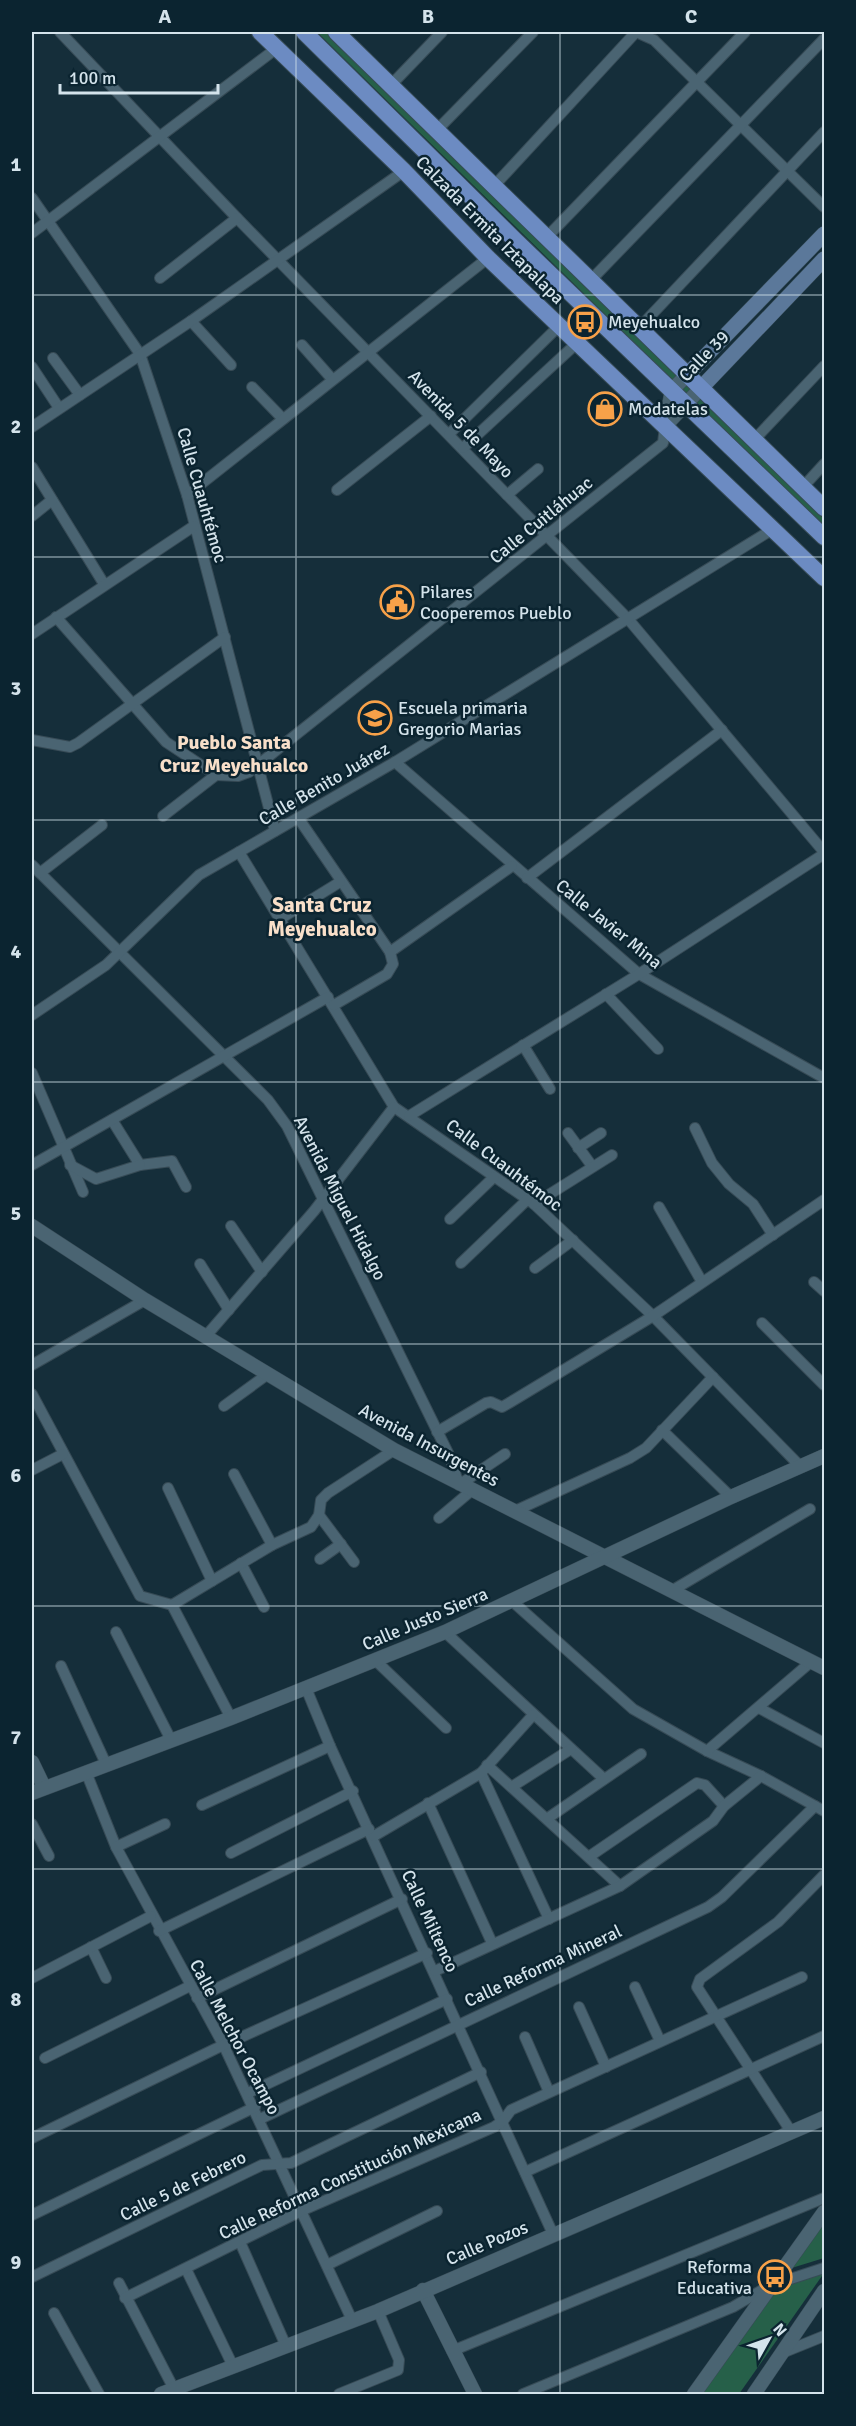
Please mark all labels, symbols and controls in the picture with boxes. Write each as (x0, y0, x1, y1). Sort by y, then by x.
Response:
text: A (159, 4, 172, 29)
text: B (422, 4, 434, 29)
text: C (685, 4, 697, 29)
scale bar (60, 57, 218, 95)
text: 100 m (69, 67, 116, 89)
street label: Calzada Ermita Iztapalapa (411, 151, 569, 309)
text: 1 (11, 152, 22, 177)
bus stop icon: Meyehualco (567, 304, 603, 340)
place label: Meyehualco (608, 311, 700, 333)
street label: Calle 39 (674, 326, 734, 386)
street label: Avenida 5 de Mayo (404, 365, 518, 483)
shop icon: Modatelas (587, 391, 623, 427)
place label: Modatelas (628, 398, 708, 420)
text: 2 (11, 414, 21, 439)
street label: Calle Cuauhtémoc (172, 425, 232, 565)
street label: Calle Cuitláhuac (485, 472, 597, 568)
place label: Pilares Cooperemos Pueblo (420, 581, 572, 624)
public building icon: Pilares Cooperemos Pueblo (379, 584, 415, 620)
text: 3 (11, 676, 21, 701)
place label: Escuela primaria Gregorio Marias (398, 697, 528, 740)
school or university icon: Escuela primaria Gregorio Marias (357, 700, 393, 736)
district label: Pueblo Santa Cruz Meyehualco (160, 730, 308, 778)
street label: Calle Benito Juárez (255, 738, 393, 830)
street label: Calle Javier Mina (551, 874, 667, 974)
district label: Santa Cruz Meyehualco (267, 892, 377, 942)
text: 4 (11, 939, 22, 964)
street label: Avenida Miguel Hidalgo (289, 1112, 391, 1284)
street label: Calle Cuauhtémoc (442, 1114, 566, 1216)
text: 5 (11, 1201, 21, 1226)
street label: Avenida Insurgentes (355, 1399, 503, 1491)
text: 6 (11, 1463, 22, 1488)
street label: Calle Justo Sierra (359, 1583, 491, 1655)
text: 7 (11, 1725, 22, 1750)
street label: Calle Miltenco (397, 1866, 463, 1976)
street label: Calle Reforma Mineral (461, 1920, 625, 2012)
street label: Calle Melchor Ocampo (185, 1956, 285, 2118)
text: 8 (11, 1987, 22, 2012)
street label: Calle Reforma Constitución Mexicana (215, 2103, 485, 2245)
street label: Calle 5 de Febrero (116, 2146, 250, 2226)
street label: Calle Pozos (443, 2216, 531, 2270)
text: 9 (11, 2250, 22, 2275)
place label: Reforma Educativa (677, 2256, 752, 2299)
bus stop icon: Reforma Educativa (757, 2259, 793, 2295)
north arrow (739, 2309, 799, 2369)
text: N (768, 2319, 791, 2341)

